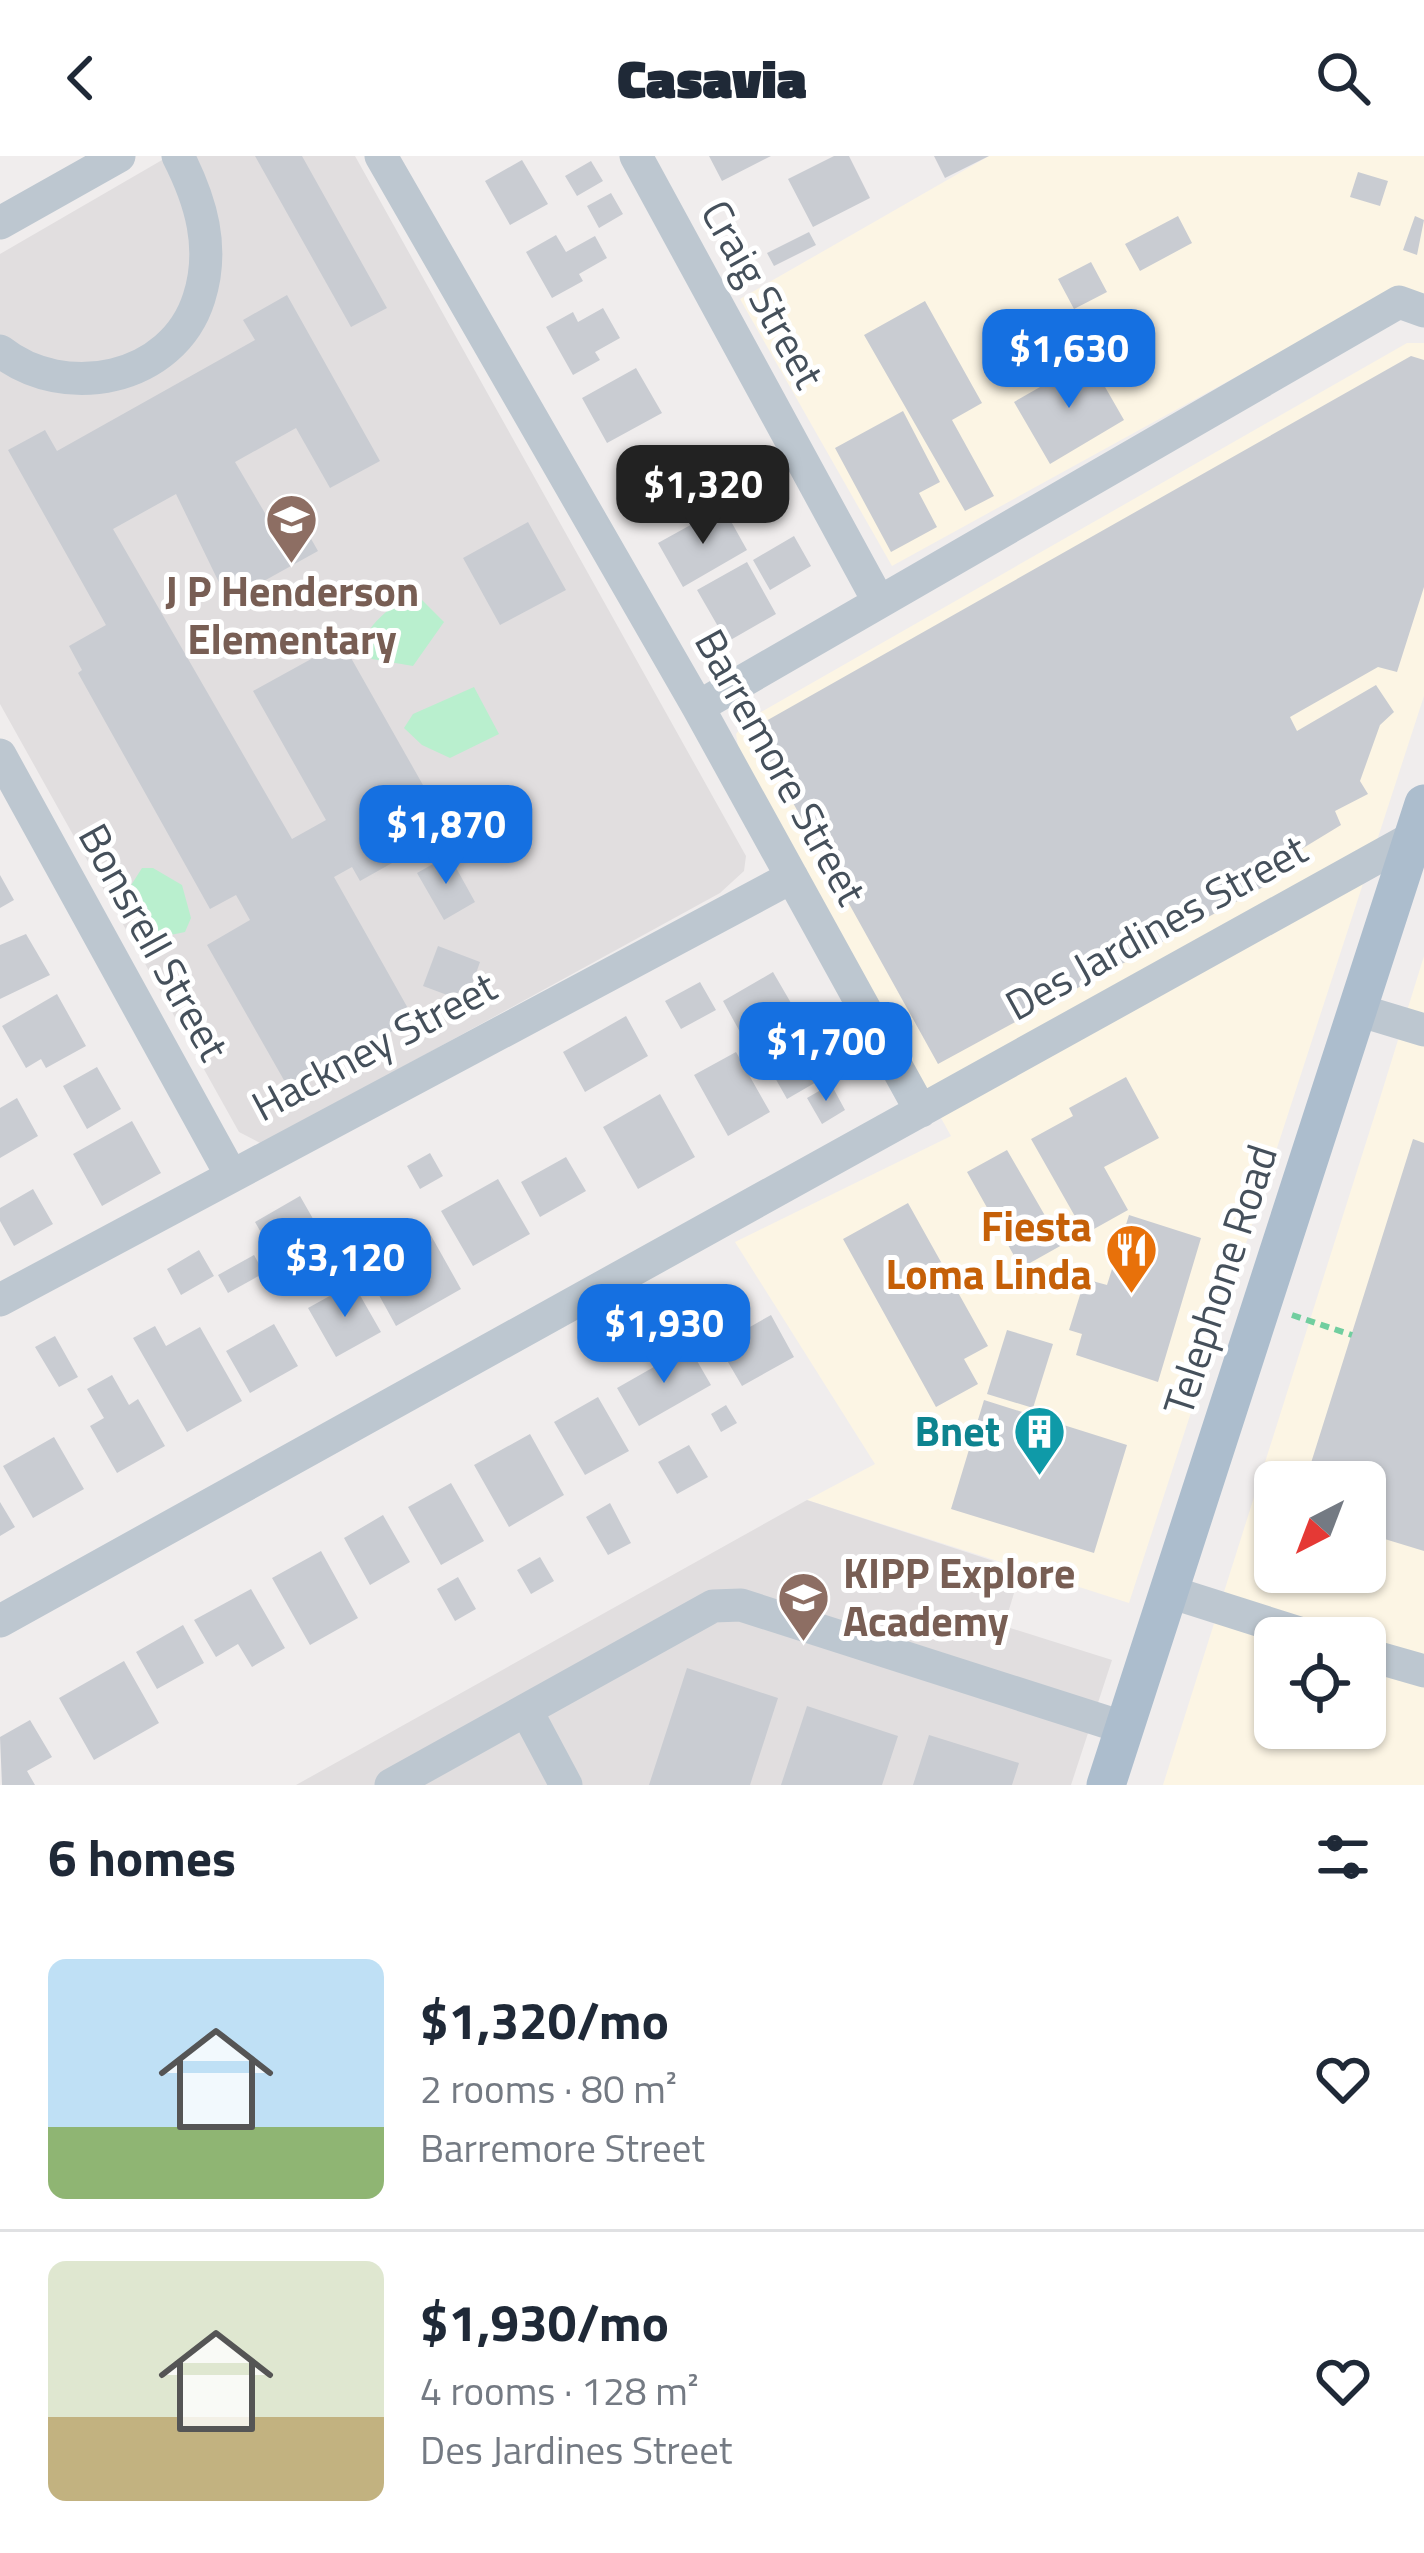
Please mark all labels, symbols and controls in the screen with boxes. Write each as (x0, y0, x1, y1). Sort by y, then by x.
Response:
text: Casavia (617, 37, 807, 119)
icon: back (48, 45, 114, 111)
icon: search (1310, 45, 1376, 111)
street label: Craig Street (686, 188, 842, 400)
pin: $1,630 (971, 309, 1167, 411)
text: $1,630 (1009, 318, 1129, 377)
pin: $1,320 (605, 445, 801, 547)
text: $1,320 (643, 454, 763, 513)
school or university icon: J P Henderson Elementary (264, 491, 320, 565)
place label: J P Henderson Elementary (165, 558, 419, 670)
street label: Barremore Street (679, 617, 884, 916)
pin: $1,870 (348, 785, 544, 887)
text: $1,870 (386, 794, 506, 853)
street label: Bonsrell Street (63, 811, 247, 1072)
street label: Des Jardines Street (993, 816, 1318, 1036)
street label: Hackney Street (240, 954, 508, 1137)
pin: $1,700 (728, 1002, 924, 1104)
text: $1,700 (766, 1011, 886, 1070)
street label: Telephone Road (1145, 1136, 1293, 1423)
place label: Fiesta Loma Linda (885, 1193, 1092, 1305)
pin: $3,120 (247, 1218, 443, 1320)
restaurant icon: Fiesta Loma Linda (1103, 1222, 1159, 1296)
text: $3,120 (285, 1227, 405, 1286)
pin: $1,930 (566, 1284, 762, 1386)
text: $1,930 (604, 1293, 724, 1352)
place label: Bnet (914, 1398, 1000, 1462)
building icon: Bnet (1011, 1403, 1067, 1477)
north arrow (1254, 1461, 1386, 1593)
map controls (1254, 1461, 1386, 1749)
place label: KIPP Explore Academy (843, 1540, 1075, 1652)
school or university icon: KIPP Explore Academy (776, 1569, 832, 1643)
button: locate (1254, 1617, 1386, 1749)
text: 6 homes (48, 1818, 236, 1896)
icon: filters (1310, 1824, 1376, 1890)
text: $1,320/mo (420, 1981, 669, 2059)
icon: home (144, 2007, 288, 2151)
icon: heart (1310, 2046, 1376, 2112)
text: 2 rooms · 80 m² (420, 2059, 677, 2118)
text: Barremore Street (420, 2118, 705, 2177)
text: $1,930/mo (420, 2283, 669, 2361)
icon: home (144, 2309, 288, 2453)
icon: heart (1310, 2348, 1376, 2414)
text: 4 rooms · 128 m² (420, 2361, 699, 2420)
text: Des Jardines Street (420, 2420, 732, 2479)

